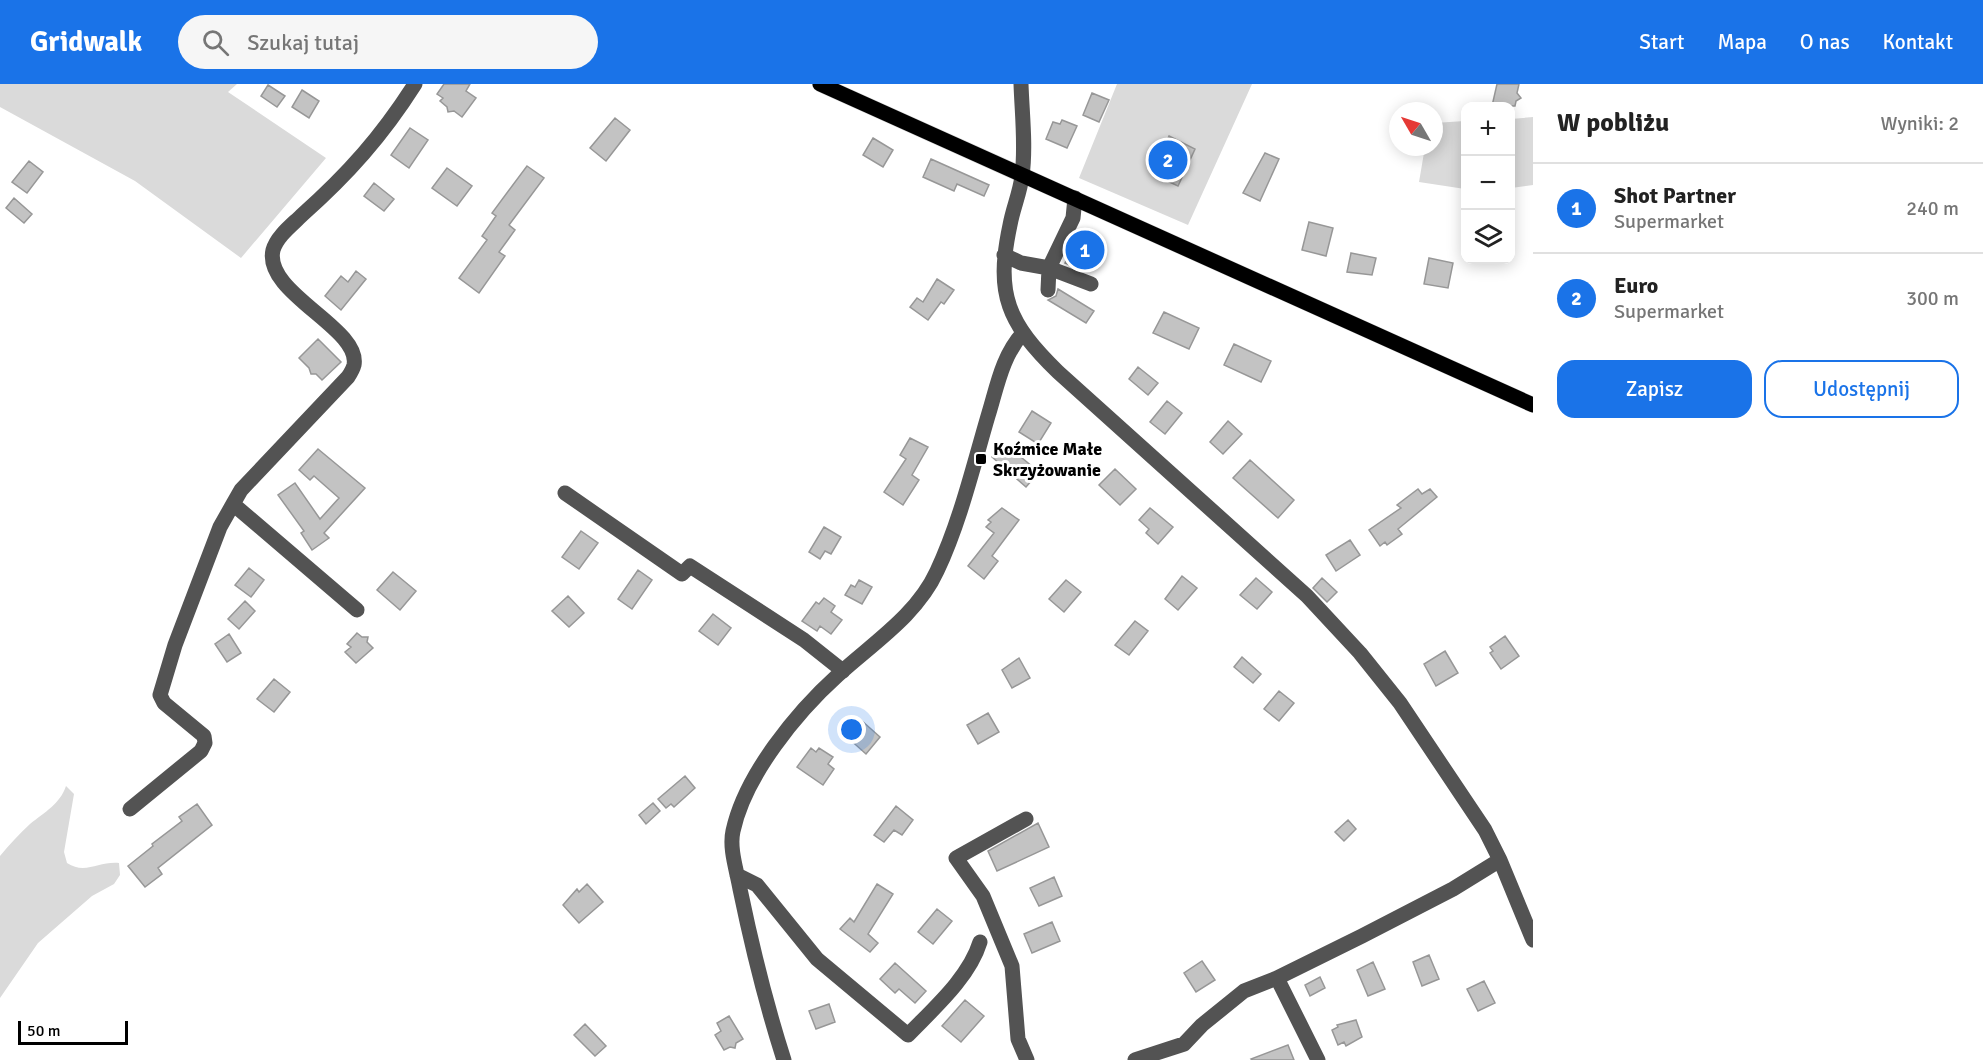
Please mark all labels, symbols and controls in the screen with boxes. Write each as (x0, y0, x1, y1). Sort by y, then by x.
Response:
search box (178, 15, 598, 69)
text: Gridwalk (30, 25, 142, 59)
icon: search (199, 26, 232, 59)
text: Szukaj tutaj (247, 29, 359, 56)
text: Start (1639, 29, 1684, 55)
text: Mapa (1717, 29, 1767, 55)
text: O nas (1800, 29, 1850, 55)
text: Kontakt (1883, 29, 1953, 55)
north arrow (1389, 102, 1443, 156)
map controls (1461, 102, 1515, 264)
button: + (1461, 102, 1515, 156)
text: W pobliżu (1557, 107, 1669, 139)
text: Wyniki: 2 (1880, 111, 1959, 136)
pin: 2 (1148, 138, 1188, 182)
button: − (1461, 156, 1515, 210)
text: Shot Partner (1614, 182, 1736, 209)
text: 1 (1571, 196, 1582, 221)
text: 240 m (1906, 196, 1959, 221)
text: Supermarket (1614, 209, 1724, 234)
button: layers (1461, 210, 1515, 264)
pin: 1 (1066, 228, 1104, 272)
text: Euro (1614, 272, 1658, 299)
text: 2 (1571, 286, 1582, 311)
text: 300 m (1906, 286, 1959, 311)
text: Supermarket (1614, 299, 1724, 324)
button: Zapisz (1557, 360, 1752, 418)
button: Udostępnij (1764, 360, 1959, 418)
place label: Koźmice Małe Skrzyżowanie (993, 438, 1102, 481)
marker: Koźmice Małe Skrzyżowanie (974, 452, 988, 466)
your location (837, 715, 866, 744)
scale bar (18, 1018, 128, 1046)
text: 50 m (27, 1021, 61, 1041)

